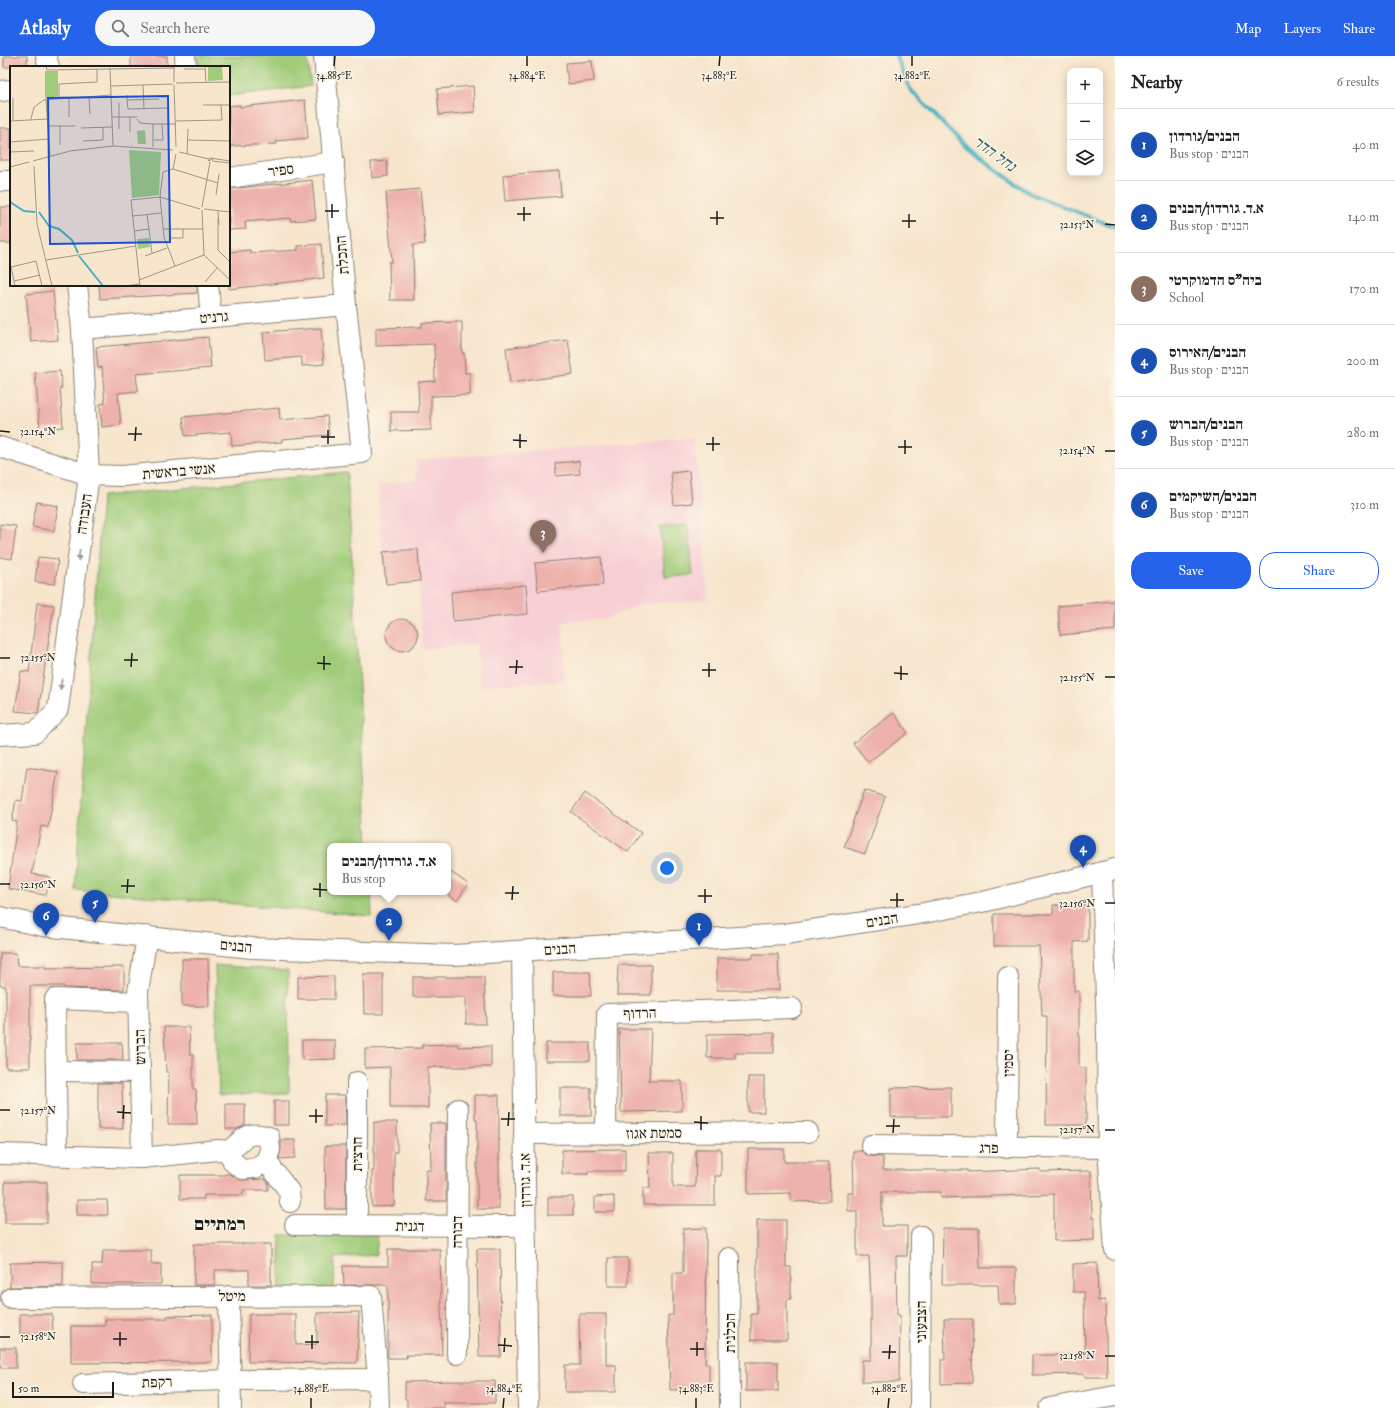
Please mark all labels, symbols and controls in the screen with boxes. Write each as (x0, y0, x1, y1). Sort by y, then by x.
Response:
search box (95, 10, 375, 46)
text: Atlasly (20, 16, 71, 40)
icon: search (109, 17, 131, 39)
text: Search here (141, 19, 210, 38)
text: Map (1235, 20, 1261, 37)
text: Layers (1283, 20, 1321, 37)
text: Share (1343, 20, 1375, 37)
inset map (10, 66, 230, 286)
map controls (1067, 68, 1103, 176)
button: + (1067, 68, 1103, 104)
text: 34.885°E (316, 70, 352, 82)
text: 34.884°E (509, 70, 545, 82)
text: 34.883°E (701, 70, 737, 82)
text: 34.882°E (894, 70, 930, 82)
text: Nearby (1131, 72, 1182, 93)
text: 6 results (1336, 74, 1379, 90)
button: − (1067, 104, 1103, 140)
text: הבנים/גורדון (1169, 127, 1240, 146)
water label: נחל הדר (969, 131, 1021, 177)
text: 1 (1142, 137, 1146, 153)
text: 40 m (1353, 137, 1379, 153)
button: layers (1067, 140, 1103, 176)
text: Bus stop · הבנים (1169, 146, 1249, 162)
street label: ספיר (267, 159, 295, 182)
text: א.ד. גורדון/הבנים (1169, 199, 1264, 218)
text: 2 (1141, 209, 1147, 225)
text: 140 m (1348, 209, 1379, 225)
text: Bus stop · הבנים (1169, 218, 1249, 234)
text: 32.153°N (1059, 219, 1095, 231)
street label: התכלת (331, 235, 354, 275)
text: ביה"ס הדמוקרטי (1169, 271, 1262, 290)
text: 3 (1142, 281, 1147, 297)
text: 170 m (1349, 281, 1379, 297)
text: School (1169, 290, 1204, 306)
street label: גרניט (199, 307, 229, 328)
text: הבנים/האירוס (1169, 343, 1246, 362)
text: 4 (1140, 353, 1148, 369)
text: 200 m (1346, 353, 1379, 369)
text: Bus stop · הבנים (1169, 362, 1249, 378)
text: הבנים/הברוש (1169, 415, 1243, 434)
text: 5 (1141, 425, 1147, 441)
text: 280 m (1347, 425, 1379, 441)
text: 32.154°N (20, 426, 56, 438)
text: Bus stop · הבנים (1169, 434, 1249, 450)
text: 32.154°N (1059, 445, 1095, 457)
street label: אנשי בראשית (142, 459, 216, 484)
text: הבנים/השיקמים (1169, 487, 1257, 506)
street label: העבודה (72, 492, 97, 536)
text: 6 (1141, 497, 1147, 513)
text: 310 m (1350, 497, 1379, 513)
text: Bus stop · הבנים (1169, 506, 1249, 522)
pin: 3 (530, 520, 556, 553)
one-way arrow (76, 549, 82, 561)
button: Save (1131, 552, 1251, 589)
button: Share (1259, 552, 1379, 589)
text: 32.155°N (20, 652, 56, 664)
text: 32.155°N (1059, 672, 1095, 684)
one-way arrow (58, 678, 65, 690)
pin: 4 (1070, 835, 1096, 868)
popup (327, 843, 451, 895)
text: א.ד. גורדון/הבנים (341, 852, 437, 871)
your location (657, 858, 677, 878)
text: Bus stop (341, 871, 385, 887)
text: 32.156°N (20, 879, 56, 891)
pin: 5 (82, 890, 108, 923)
text: 32.156°N (1059, 898, 1095, 910)
pin: 6 (33, 903, 59, 936)
pin: 2 (376, 908, 402, 941)
street label: הבנים (865, 909, 900, 932)
pin: 1 (686, 913, 712, 946)
street label: הבנים (219, 935, 253, 958)
street label: הבנים (543, 939, 577, 960)
street label: הרדוף (623, 1003, 657, 1024)
street label: הברוש (131, 1029, 150, 1065)
street label: יסמין (999, 1049, 1018, 1077)
text: 32.157°N (20, 1105, 56, 1117)
street label: סמטת אגוז (626, 1124, 682, 1143)
text: 32.157°N (1059, 1124, 1095, 1136)
street label: חרצית (348, 1137, 367, 1171)
street label: פרג (979, 1139, 999, 1158)
street label: א.ד. גורדון (516, 1153, 535, 1207)
district label: רמתיים (194, 1212, 246, 1236)
street label: דבורה (448, 1215, 467, 1249)
street label: דגנית (395, 1217, 425, 1236)
street label: מיטל (218, 1287, 246, 1306)
street label: הצבעוני (912, 1301, 931, 1343)
street label: הכלנית (721, 1313, 740, 1353)
text: 32.158°N (20, 1331, 56, 1343)
text: 32.158°N (1059, 1350, 1095, 1362)
street label: רקפת (141, 1372, 173, 1393)
scale bar (12, 1380, 114, 1399)
text: 50 m (18, 1382, 39, 1395)
text: 34.885°E (293, 1383, 329, 1395)
text: 34.884°E (486, 1383, 522, 1395)
text: 34.883°E (678, 1383, 714, 1395)
text: 34.882°E (871, 1383, 907, 1395)

